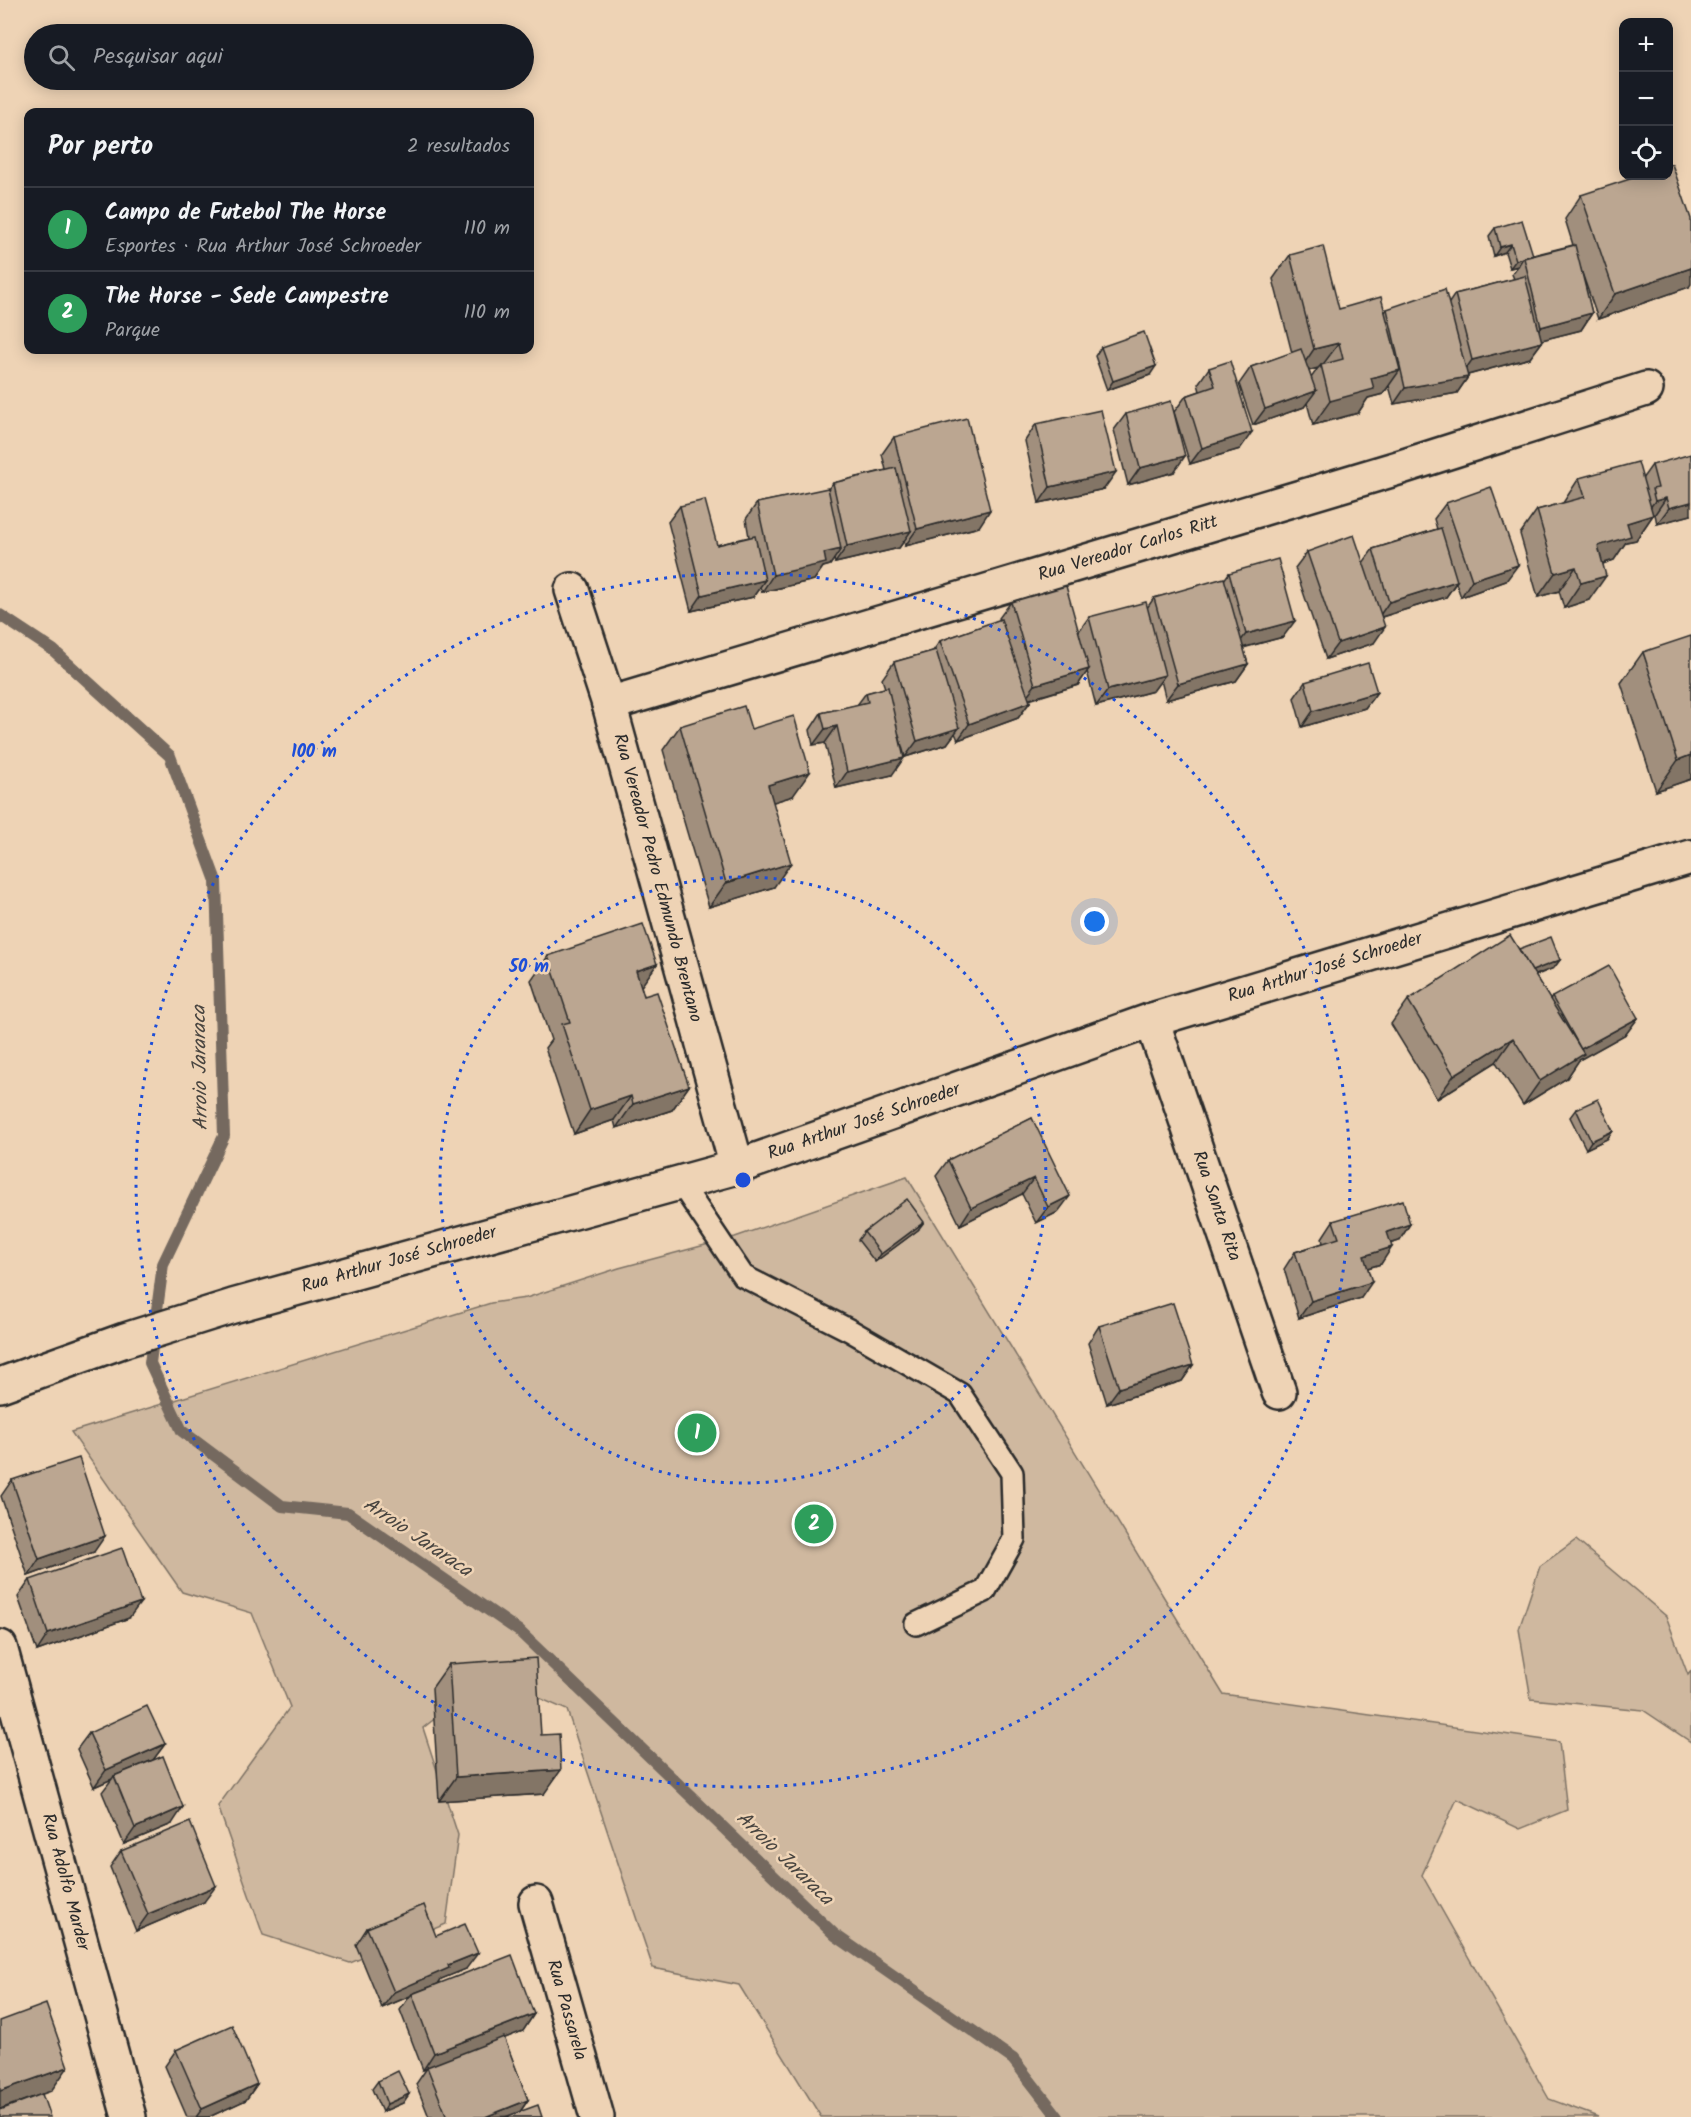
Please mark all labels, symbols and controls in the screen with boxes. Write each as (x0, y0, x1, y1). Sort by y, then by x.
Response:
map controls (1619, 18, 1673, 180)
button: + (1619, 18, 1673, 72)
search box (24, 24, 534, 90)
text: Pesquisar aqui (93, 40, 223, 75)
icon: search (45, 41, 78, 74)
button: − (1619, 72, 1673, 126)
text: Por perto (48, 126, 153, 168)
button: locate (1619, 126, 1673, 180)
text: 2 resultados (407, 131, 510, 163)
text: Campo de Futebol The Horse (105, 196, 386, 231)
text: 1 (64, 213, 71, 245)
text: 110 m (464, 213, 510, 245)
text: Esportes · Rua Arthur José Schroeder (105, 231, 421, 263)
text: The Horse - Sede Campestre (105, 280, 389, 315)
text: 2 (62, 297, 73, 329)
text: 110 m (464, 297, 510, 329)
text: Parque (105, 315, 160, 347)
street label: Rua Vereador Carlos Ritt (1034, 508, 1222, 590)
street label: Rua Vereador Pedro Edmundo Brentano (604, 730, 710, 1026)
text: 100 m (291, 738, 337, 767)
your location (1080, 907, 1109, 936)
street label: Rua Arthur José Schroeder (1224, 924, 1427, 1011)
text: 50 m (508, 953, 549, 982)
water label: Arroio Jararaca (184, 1003, 218, 1131)
street label: Rua Arthur José Schroeder (764, 1075, 965, 1169)
street label: Rua Santa Rita (1184, 1147, 1248, 1265)
centre of rings (733, 1170, 753, 1190)
street label: Rua Arthur José Schroeder (298, 1218, 501, 1302)
pin: 1 (678, 1410, 716, 1456)
water label: Arroio Jararaca (356, 1490, 479, 1587)
pin: 2 (794, 1502, 834, 1546)
water label: Arroio Jararaca (728, 1804, 841, 1915)
street label: Rua Adolfo Marder (33, 1810, 98, 1955)
street label: Rua Passarela (538, 1956, 594, 2064)

